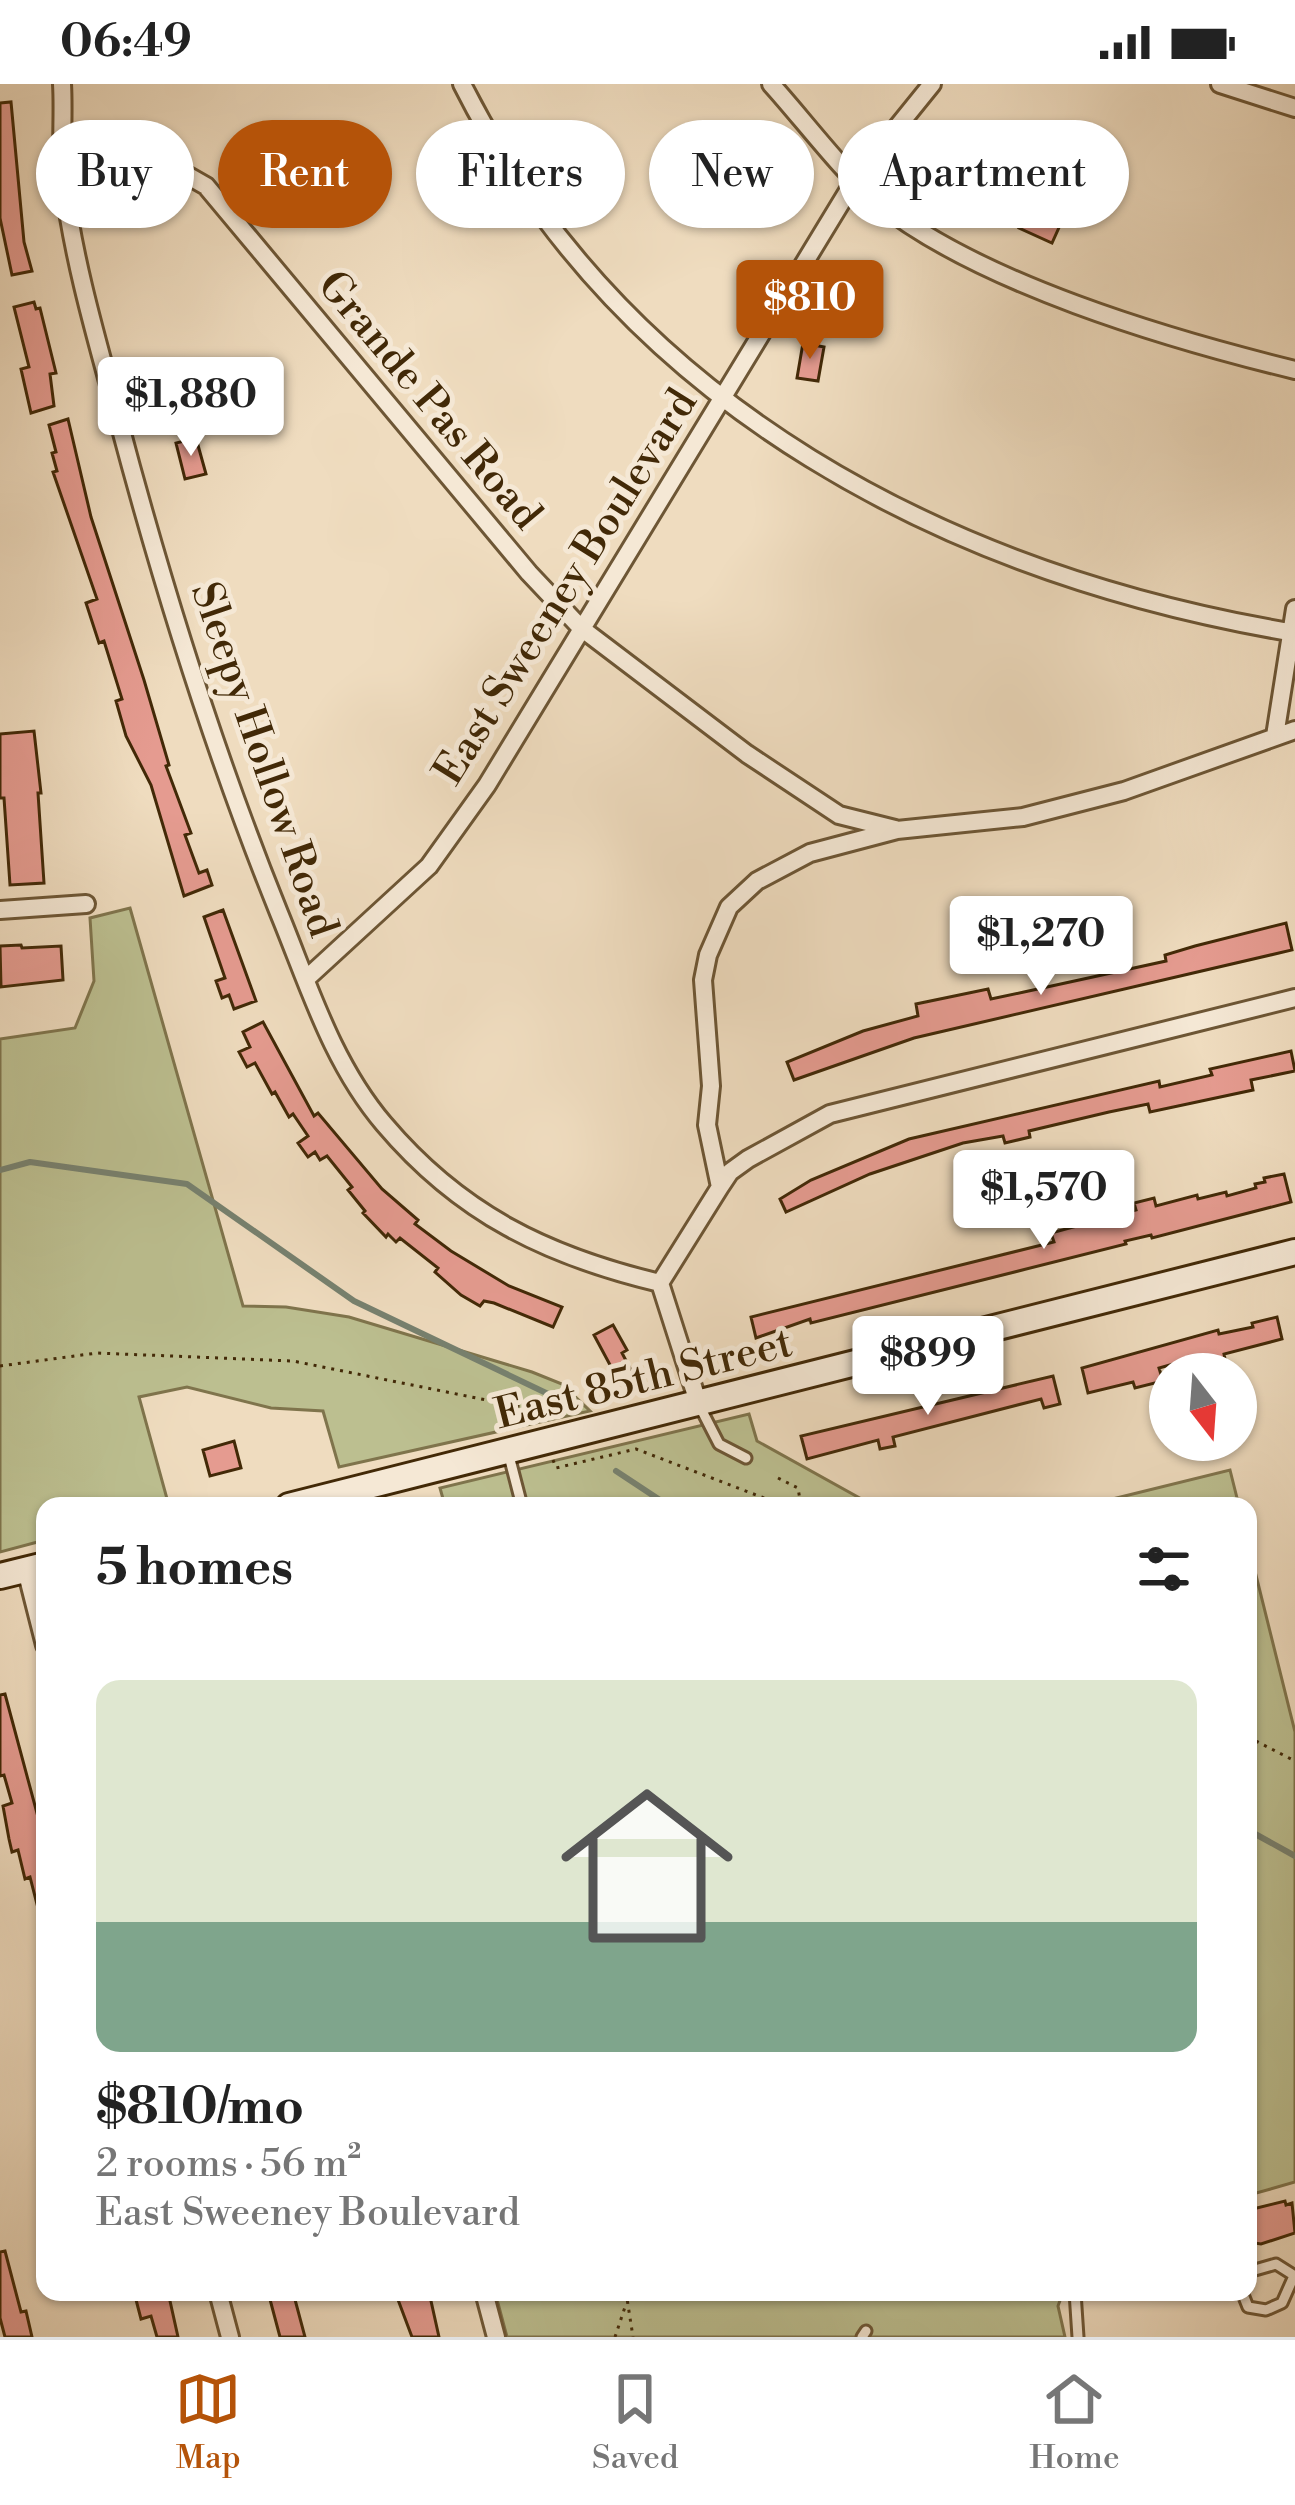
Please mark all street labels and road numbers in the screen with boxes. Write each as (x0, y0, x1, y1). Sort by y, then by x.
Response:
street label: Grande Pas Road (306, 261, 553, 541)
street label: East Sweeney Boulevard (423, 380, 710, 795)
street label: Sleepy Hollow Road (177, 576, 349, 945)
street label: East 85th Street (489, 1317, 798, 1442)

